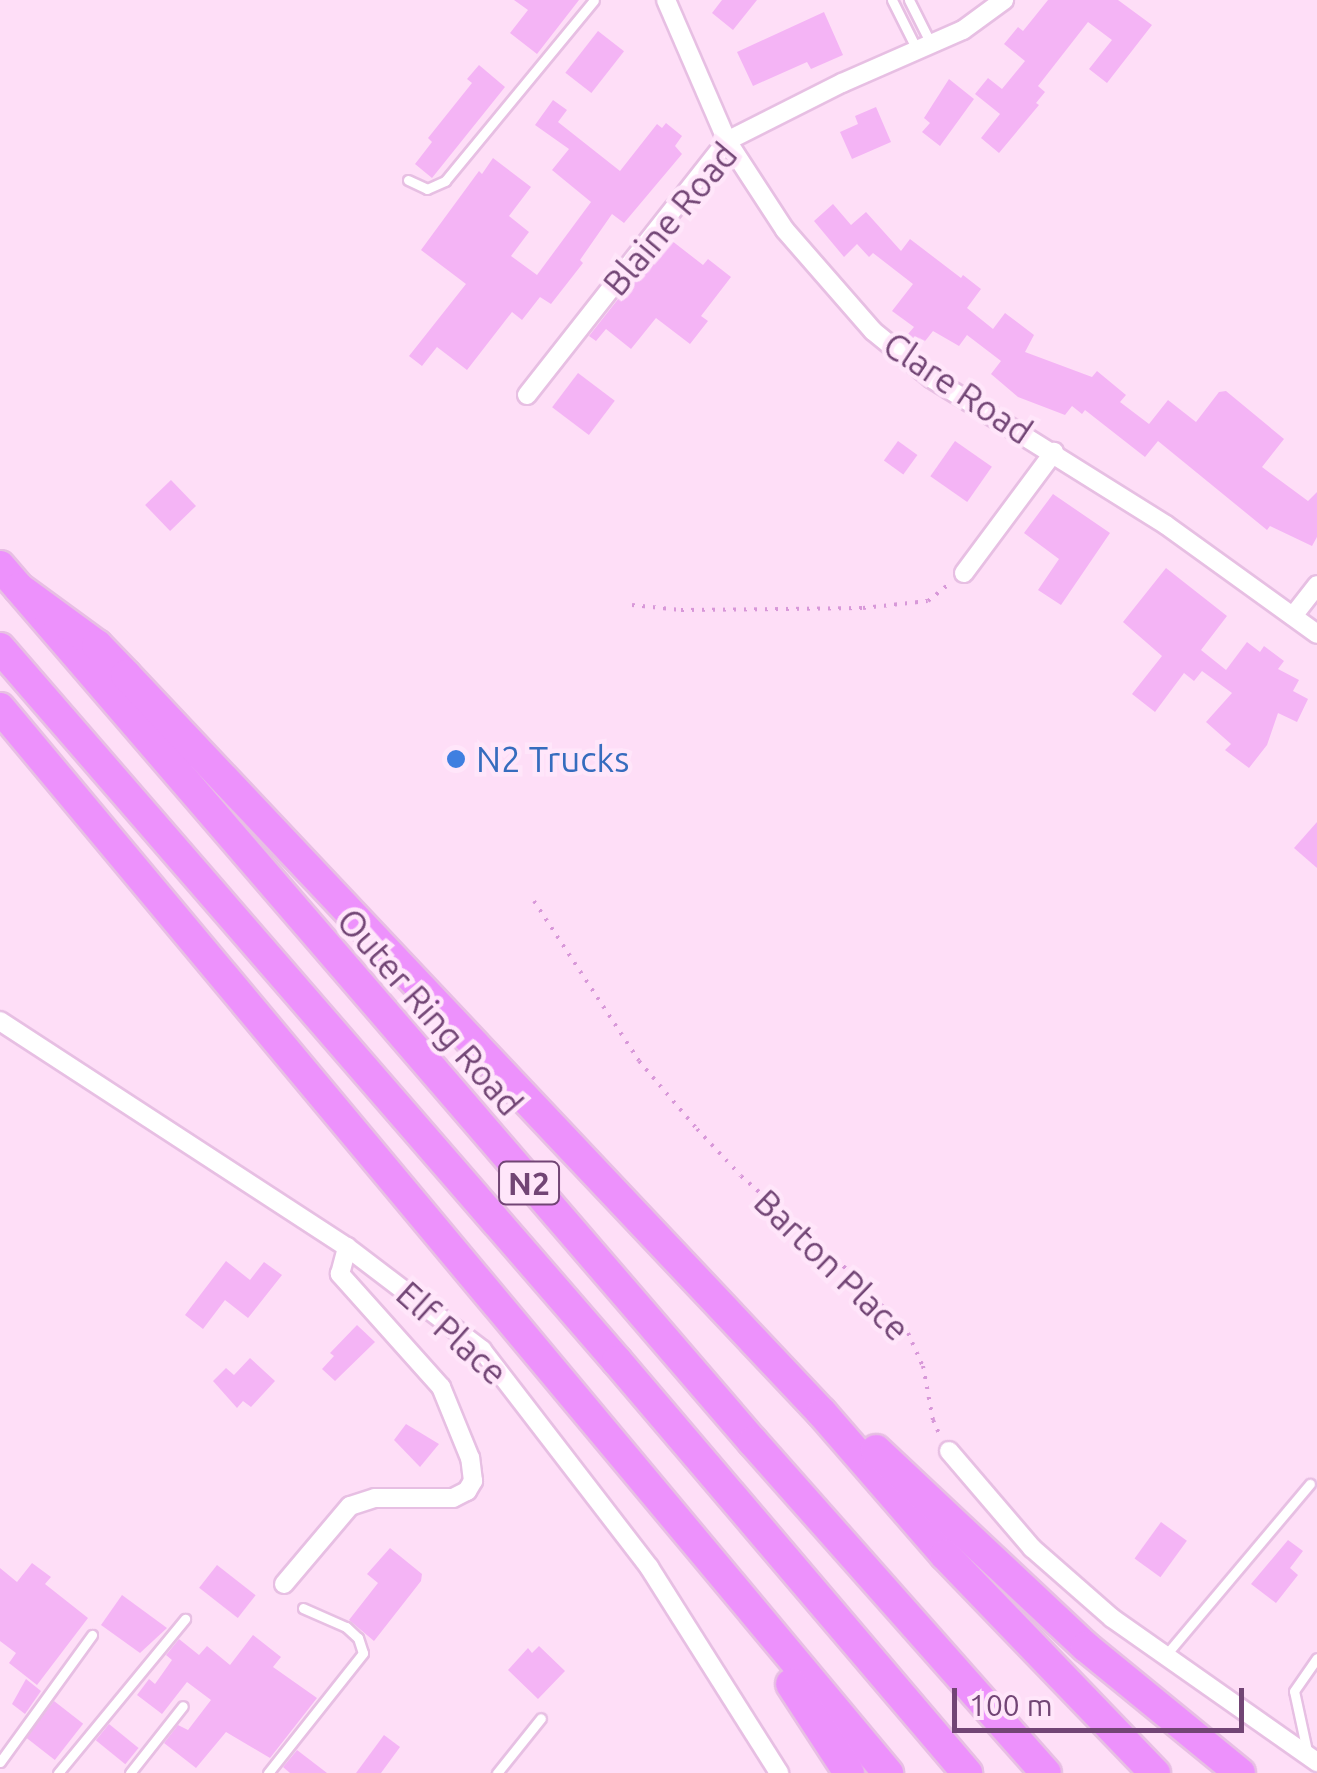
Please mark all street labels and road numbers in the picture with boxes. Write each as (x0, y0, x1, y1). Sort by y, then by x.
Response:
street label: Blaine Road (594, 134, 746, 304)
street label: Clare Road (876, 323, 1040, 453)
street label: Outer Ring Road (329, 900, 531, 1124)
road number: N2 (496, 1156, 562, 1210)
street label: Barton Place (746, 1181, 918, 1349)
street label: Elf Place (388, 1273, 516, 1393)

